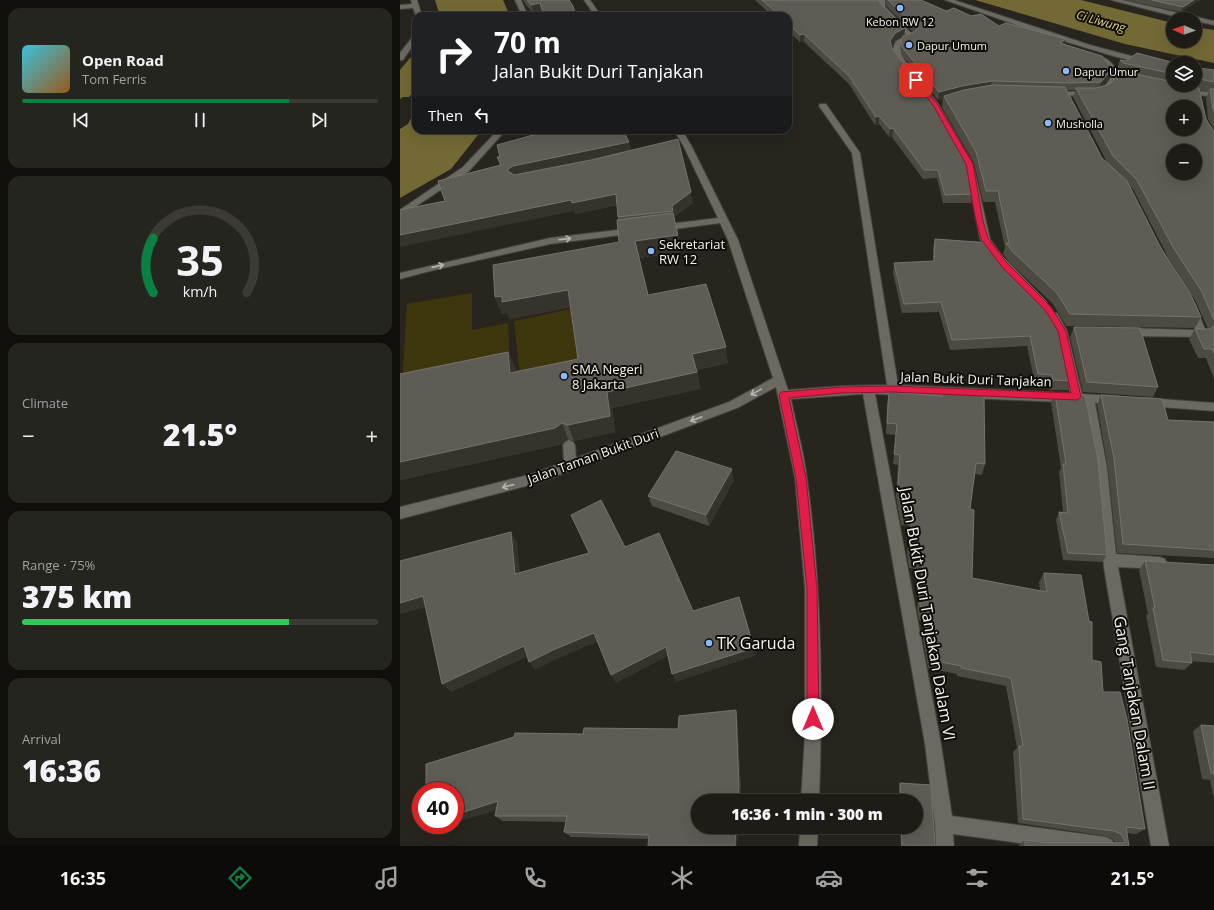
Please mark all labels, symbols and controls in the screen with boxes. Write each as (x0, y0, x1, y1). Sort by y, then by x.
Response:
marker: Kebon RW 12 (895, 3, 905, 13)
water label: Ci Liwung (1074, 6, 1128, 36)
north arrow (1166, 12, 1202, 48)
map controls (1166, 12, 1202, 180)
place label: Kebon RW 12 (866, 14, 934, 29)
text: 70 m (494, 23, 561, 61)
icon: right (428, 28, 480, 80)
place label: Dapur Umum (917, 38, 987, 53)
marker: Dapur Umum (904, 40, 914, 50)
text: Open Road (82, 50, 164, 70)
button: layers (1166, 56, 1202, 92)
text: Jalan Bukit Duri Tanjakan (494, 59, 704, 83)
pin (899, 63, 933, 97)
place label: Dapur Umur (1074, 64, 1139, 79)
marker: Dapur Umur (1061, 66, 1071, 76)
icon: arrive (905, 69, 927, 91)
text: Tom Ferris (82, 70, 147, 88)
button: + (1166, 100, 1202, 136)
icon: left (471, 104, 493, 126)
text: Then (428, 105, 463, 125)
icon: previous (70, 109, 92, 131)
icon: pause (189, 109, 211, 131)
icon: next (308, 109, 330, 131)
place label: Musholla (1056, 116, 1103, 131)
marker: Musholla (1043, 118, 1053, 128)
button: − (1166, 144, 1202, 180)
text: 35 (176, 232, 224, 288)
one-way arrow (558, 235, 571, 243)
place label: Sekretariat RW 12 (659, 235, 726, 268)
marker: Sekretariat RW 12 (646, 246, 656, 256)
one-way arrow (431, 261, 444, 269)
text: km/h (183, 282, 217, 301)
place label: SMA Negeri 8 Jakarta (572, 360, 642, 393)
street label: Jalan Bukit Duri Tanjakan (898, 367, 1052, 391)
marker: SMA Negeri 8 Jakarta (559, 371, 569, 381)
one-way arrow (750, 389, 762, 397)
text: Climate (22, 394, 68, 412)
text: 21.5° (163, 414, 237, 455)
one-way arrow (691, 415, 703, 423)
text: − (22, 420, 35, 450)
text: + (365, 420, 378, 450)
street label: Jalan Taman Bukit Duri (523, 424, 661, 489)
one-way arrow (502, 482, 515, 490)
street label: Jalan Bukit Duri Tanjakan Dalam VI (895, 484, 961, 742)
text: Range · 75% (22, 556, 95, 574)
text: 375 km (22, 576, 132, 617)
street label: Gang Tanjakan Dalam II (1109, 614, 1161, 792)
place label: TK Garuda (717, 632, 795, 654)
marker: TK Garuda (704, 638, 714, 648)
position arrow (792, 698, 834, 740)
text: Arrival (22, 730, 61, 748)
text: 16:36 (22, 750, 101, 791)
speed limit sign: 40 (412, 782, 464, 834)
text: 16:36 · 1 min · 300 m (731, 804, 883, 824)
icon: directions (226, 864, 254, 892)
icon: music (373, 864, 401, 892)
icon: phone (521, 864, 549, 892)
icon: climate (668, 864, 696, 892)
icon: car (815, 864, 843, 892)
icon: filters (963, 864, 991, 892)
text: 16:35 (60, 866, 106, 890)
text: 21.5° (1110, 866, 1154, 890)

